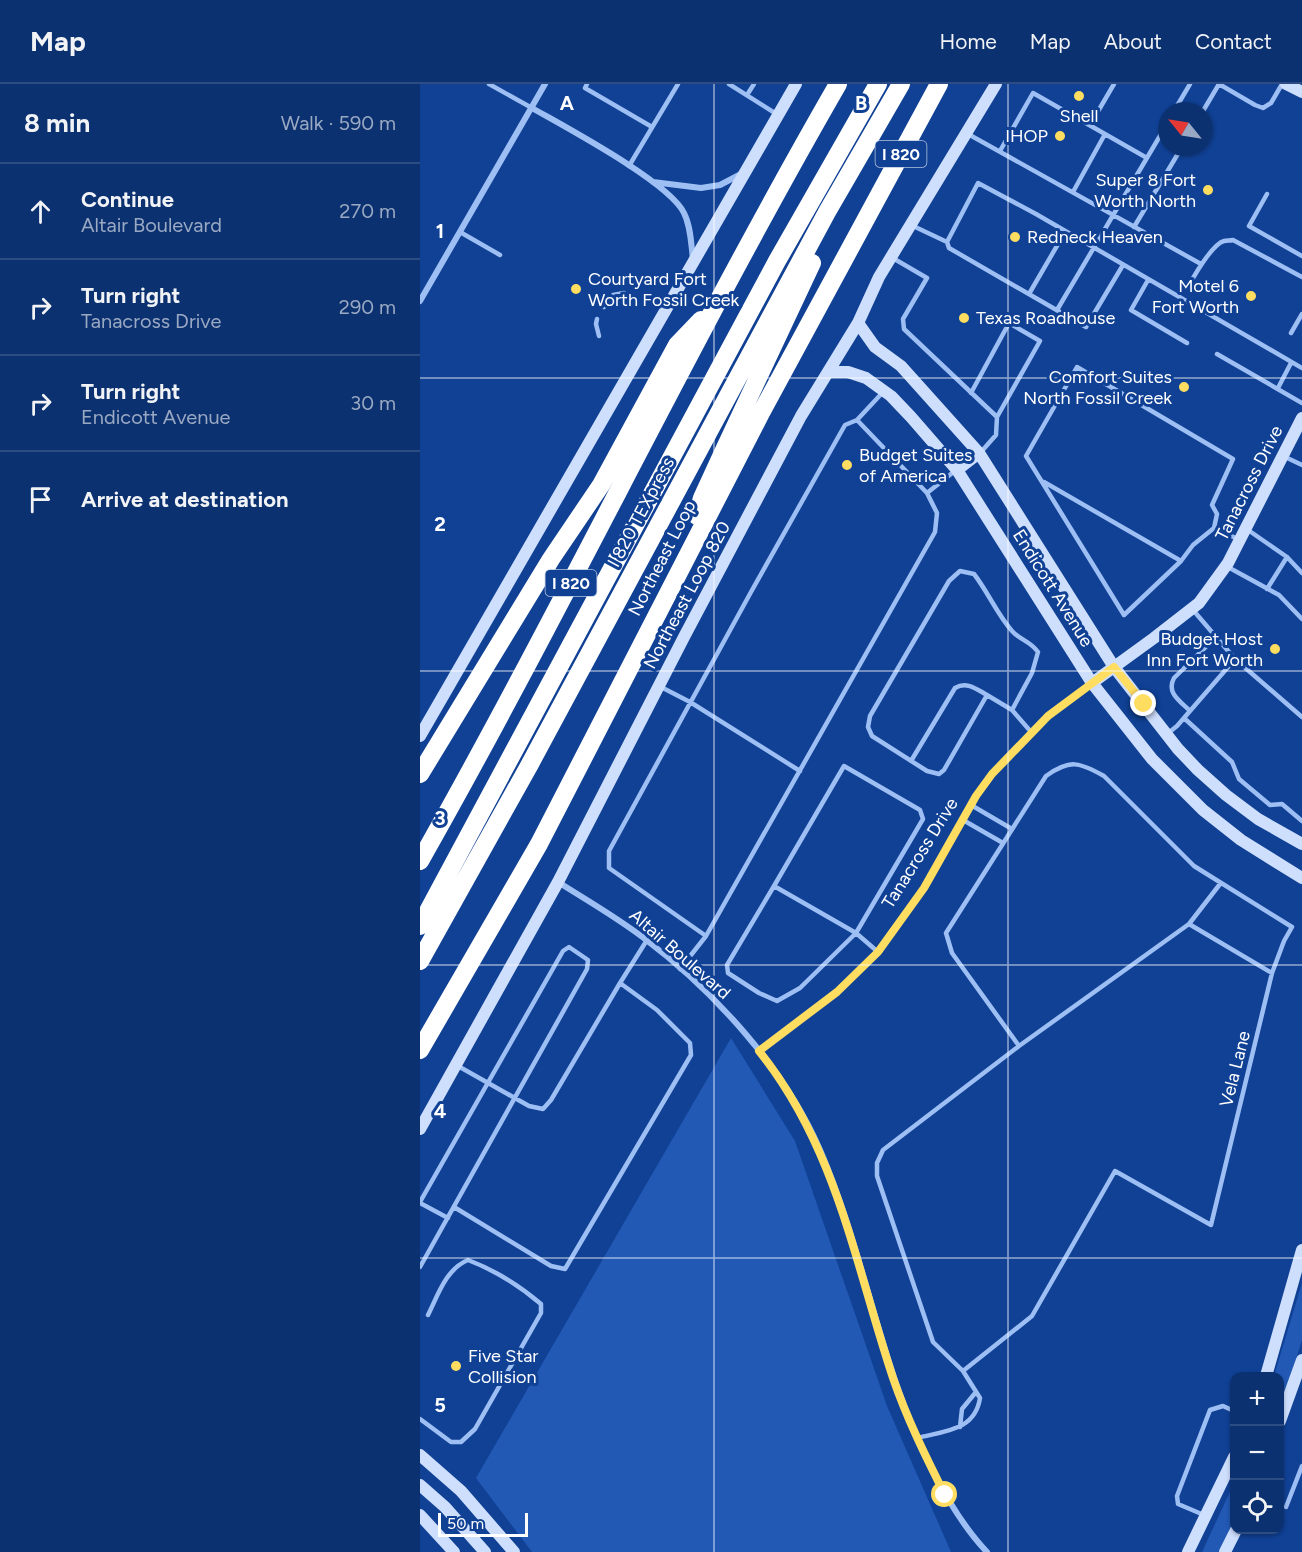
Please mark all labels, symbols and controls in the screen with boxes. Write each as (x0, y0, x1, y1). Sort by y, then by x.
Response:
text: Map (30, 24, 86, 58)
text: Home (940, 29, 997, 54)
text: Map (1030, 29, 1071, 54)
text: About (1104, 29, 1162, 54)
text: Contact (1195, 29, 1272, 54)
marker: Shell (1072, 89, 1086, 103)
text: A (560, 91, 575, 115)
text: B (855, 91, 867, 115)
north arrow (1158, 102, 1212, 156)
place label: Shell (1060, 105, 1098, 127)
text: 8 min (24, 107, 90, 139)
text: Walk · 590 m (281, 111, 396, 135)
place label: IHOP (1005, 125, 1048, 147)
marker: IHOP (1053, 129, 1067, 143)
road number: I 820 (876, 141, 926, 167)
place label: Super 8 Fort Worth North (1094, 169, 1196, 212)
marker: Super 8 Fort Worth North (1201, 183, 1215, 197)
text: Continue (81, 186, 174, 213)
icon: ahead (24, 195, 57, 228)
text: 270 m (339, 199, 396, 223)
text: Altair Boulevard (81, 213, 222, 237)
text: 1 (436, 219, 444, 243)
place label: Redneck Heaven (1027, 226, 1163, 248)
marker: Redneck Heaven (1008, 230, 1022, 244)
place label: Courtyard Fort Worth Fossil Creek (588, 268, 740, 311)
place label: Motel 6 Fort Worth (1152, 275, 1239, 318)
text: Turn right (81, 282, 180, 309)
marker: Courtyard Fort Worth Fossil Creek (569, 282, 583, 296)
marker: Motel 6 Fort Worth (1244, 289, 1258, 303)
icon: right (24, 291, 57, 324)
text: 290 m (339, 295, 396, 319)
place label: Texas Roadhouse (976, 307, 1115, 329)
text: Tanacross Drive (81, 309, 221, 333)
marker: Texas Roadhouse (957, 311, 971, 325)
place label: Comfort Suites North Fossil Creek (1023, 366, 1172, 409)
text: Turn right (81, 378, 180, 405)
marker: Comfort Suites North Fossil Creek (1177, 380, 1191, 394)
icon: right (24, 387, 57, 420)
text: 30 m (350, 391, 396, 415)
text: Endicott Avenue (81, 405, 230, 429)
street label: Tanacross Drive (1211, 422, 1288, 544)
place label: Budget Suites of America (859, 444, 972, 487)
street label: I 820 TEXpress (603, 453, 679, 571)
marker: Budget Suites of America (840, 458, 854, 472)
icon: arrive (24, 483, 57, 516)
text: Arrive at destination (81, 486, 289, 513)
street label: Northeast Loop (623, 497, 701, 619)
text: 2 (434, 512, 446, 536)
street label: Northeast Loop 820 (639, 517, 735, 673)
street label: Endicott Avenue (1008, 525, 1098, 651)
road number: I 820 (546, 570, 596, 596)
place label: Budget Host Inn Fort Worth (1146, 628, 1263, 671)
marker: Budget Host Inn Fort Worth (1268, 642, 1282, 656)
route end (1130, 690, 1156, 716)
street label: Tanacross Drive (877, 793, 963, 912)
text: 3 (434, 806, 446, 830)
street label: Altair Boulevard (625, 904, 735, 1004)
street label: Vela Lane (1215, 1029, 1255, 1109)
text: 4 (434, 1099, 447, 1123)
place label: Five Star Collision (468, 1345, 538, 1388)
marker: Five Star Collision (449, 1359, 463, 1373)
map controls (1230, 1372, 1284, 1534)
button: + (1230, 1372, 1284, 1426)
text: 5 (434, 1393, 446, 1417)
button: − (1230, 1426, 1284, 1480)
button: locate (1230, 1480, 1284, 1534)
route start (931, 1481, 957, 1507)
scale bar (438, 1510, 528, 1538)
text: 50 m (447, 1514, 484, 1533)

